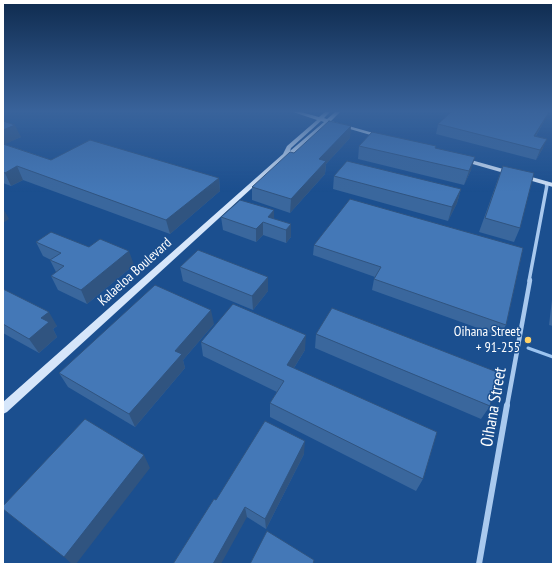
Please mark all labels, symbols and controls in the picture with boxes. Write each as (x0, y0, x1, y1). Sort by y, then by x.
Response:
street label: Kalaeloa Boulevard (95, 235, 175, 309)
place label: Oihana Street + 91-255 (454, 324, 520, 356)
marker: Oihana Street + 91-255 (523, 335, 533, 345)
street label: Oihana Street (477, 366, 511, 448)

